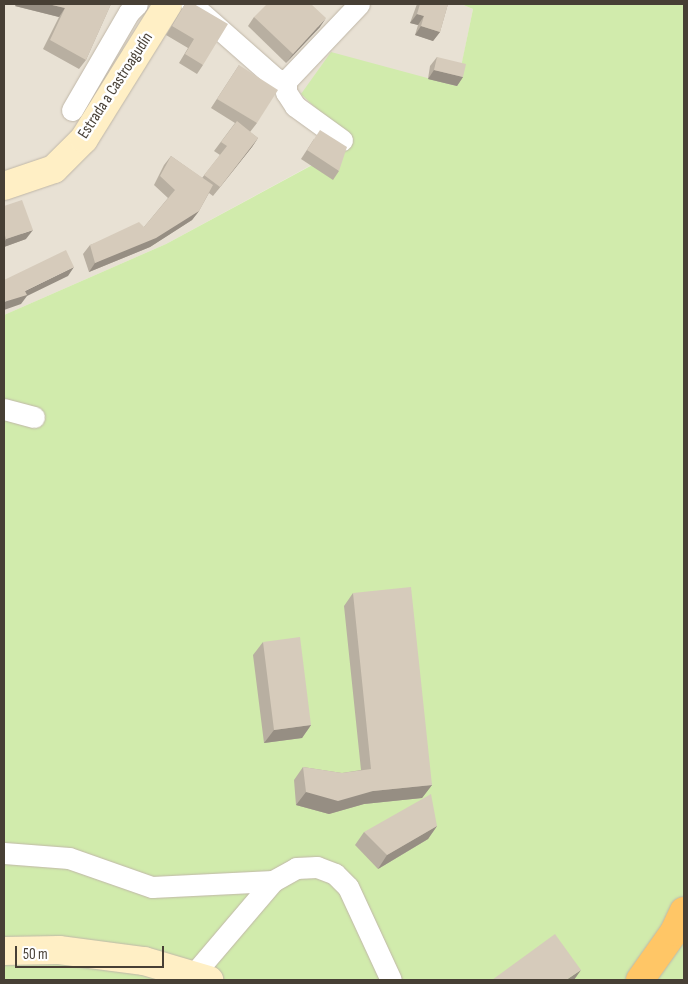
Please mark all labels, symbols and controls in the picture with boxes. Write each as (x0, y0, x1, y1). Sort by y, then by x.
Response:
street label: Estrada a Castroagudín (75, 29, 157, 143)
scale bar (18, 936, 166, 968)
text: 50 m (23, 945, 48, 964)

